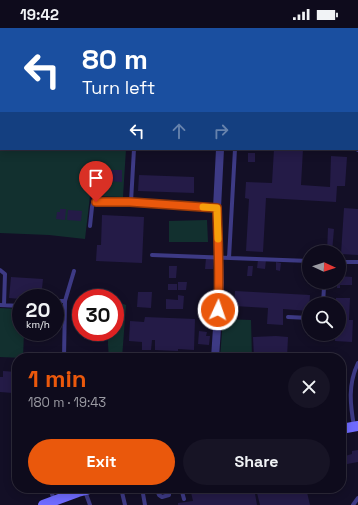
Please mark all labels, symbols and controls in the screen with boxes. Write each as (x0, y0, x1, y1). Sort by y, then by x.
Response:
text: 19:42 (20, 5, 59, 24)
text: 80 m (82, 41, 148, 77)
icon: left (16, 44, 68, 96)
text: Turn left (82, 76, 155, 99)
icon: left (126, 120, 148, 142)
icon: ahead (168, 120, 190, 142)
icon: right (210, 120, 232, 142)
pin (79, 161, 113, 202)
icon: arrive (85, 167, 107, 189)
north arrow (302, 245, 346, 289)
map controls (302, 245, 346, 341)
speed limit sign: 30 (72, 289, 124, 341)
position arrow (197, 289, 239, 331)
text: 20 (26, 297, 50, 323)
button: search (302, 297, 346, 341)
text: km/h (26, 318, 50, 331)
text: 1 min (28, 363, 87, 394)
button: close (288, 366, 330, 408)
text: 180 m · 19:43 (28, 394, 106, 411)
button: Exit (28, 439, 175, 485)
button: Share (183, 439, 330, 485)

